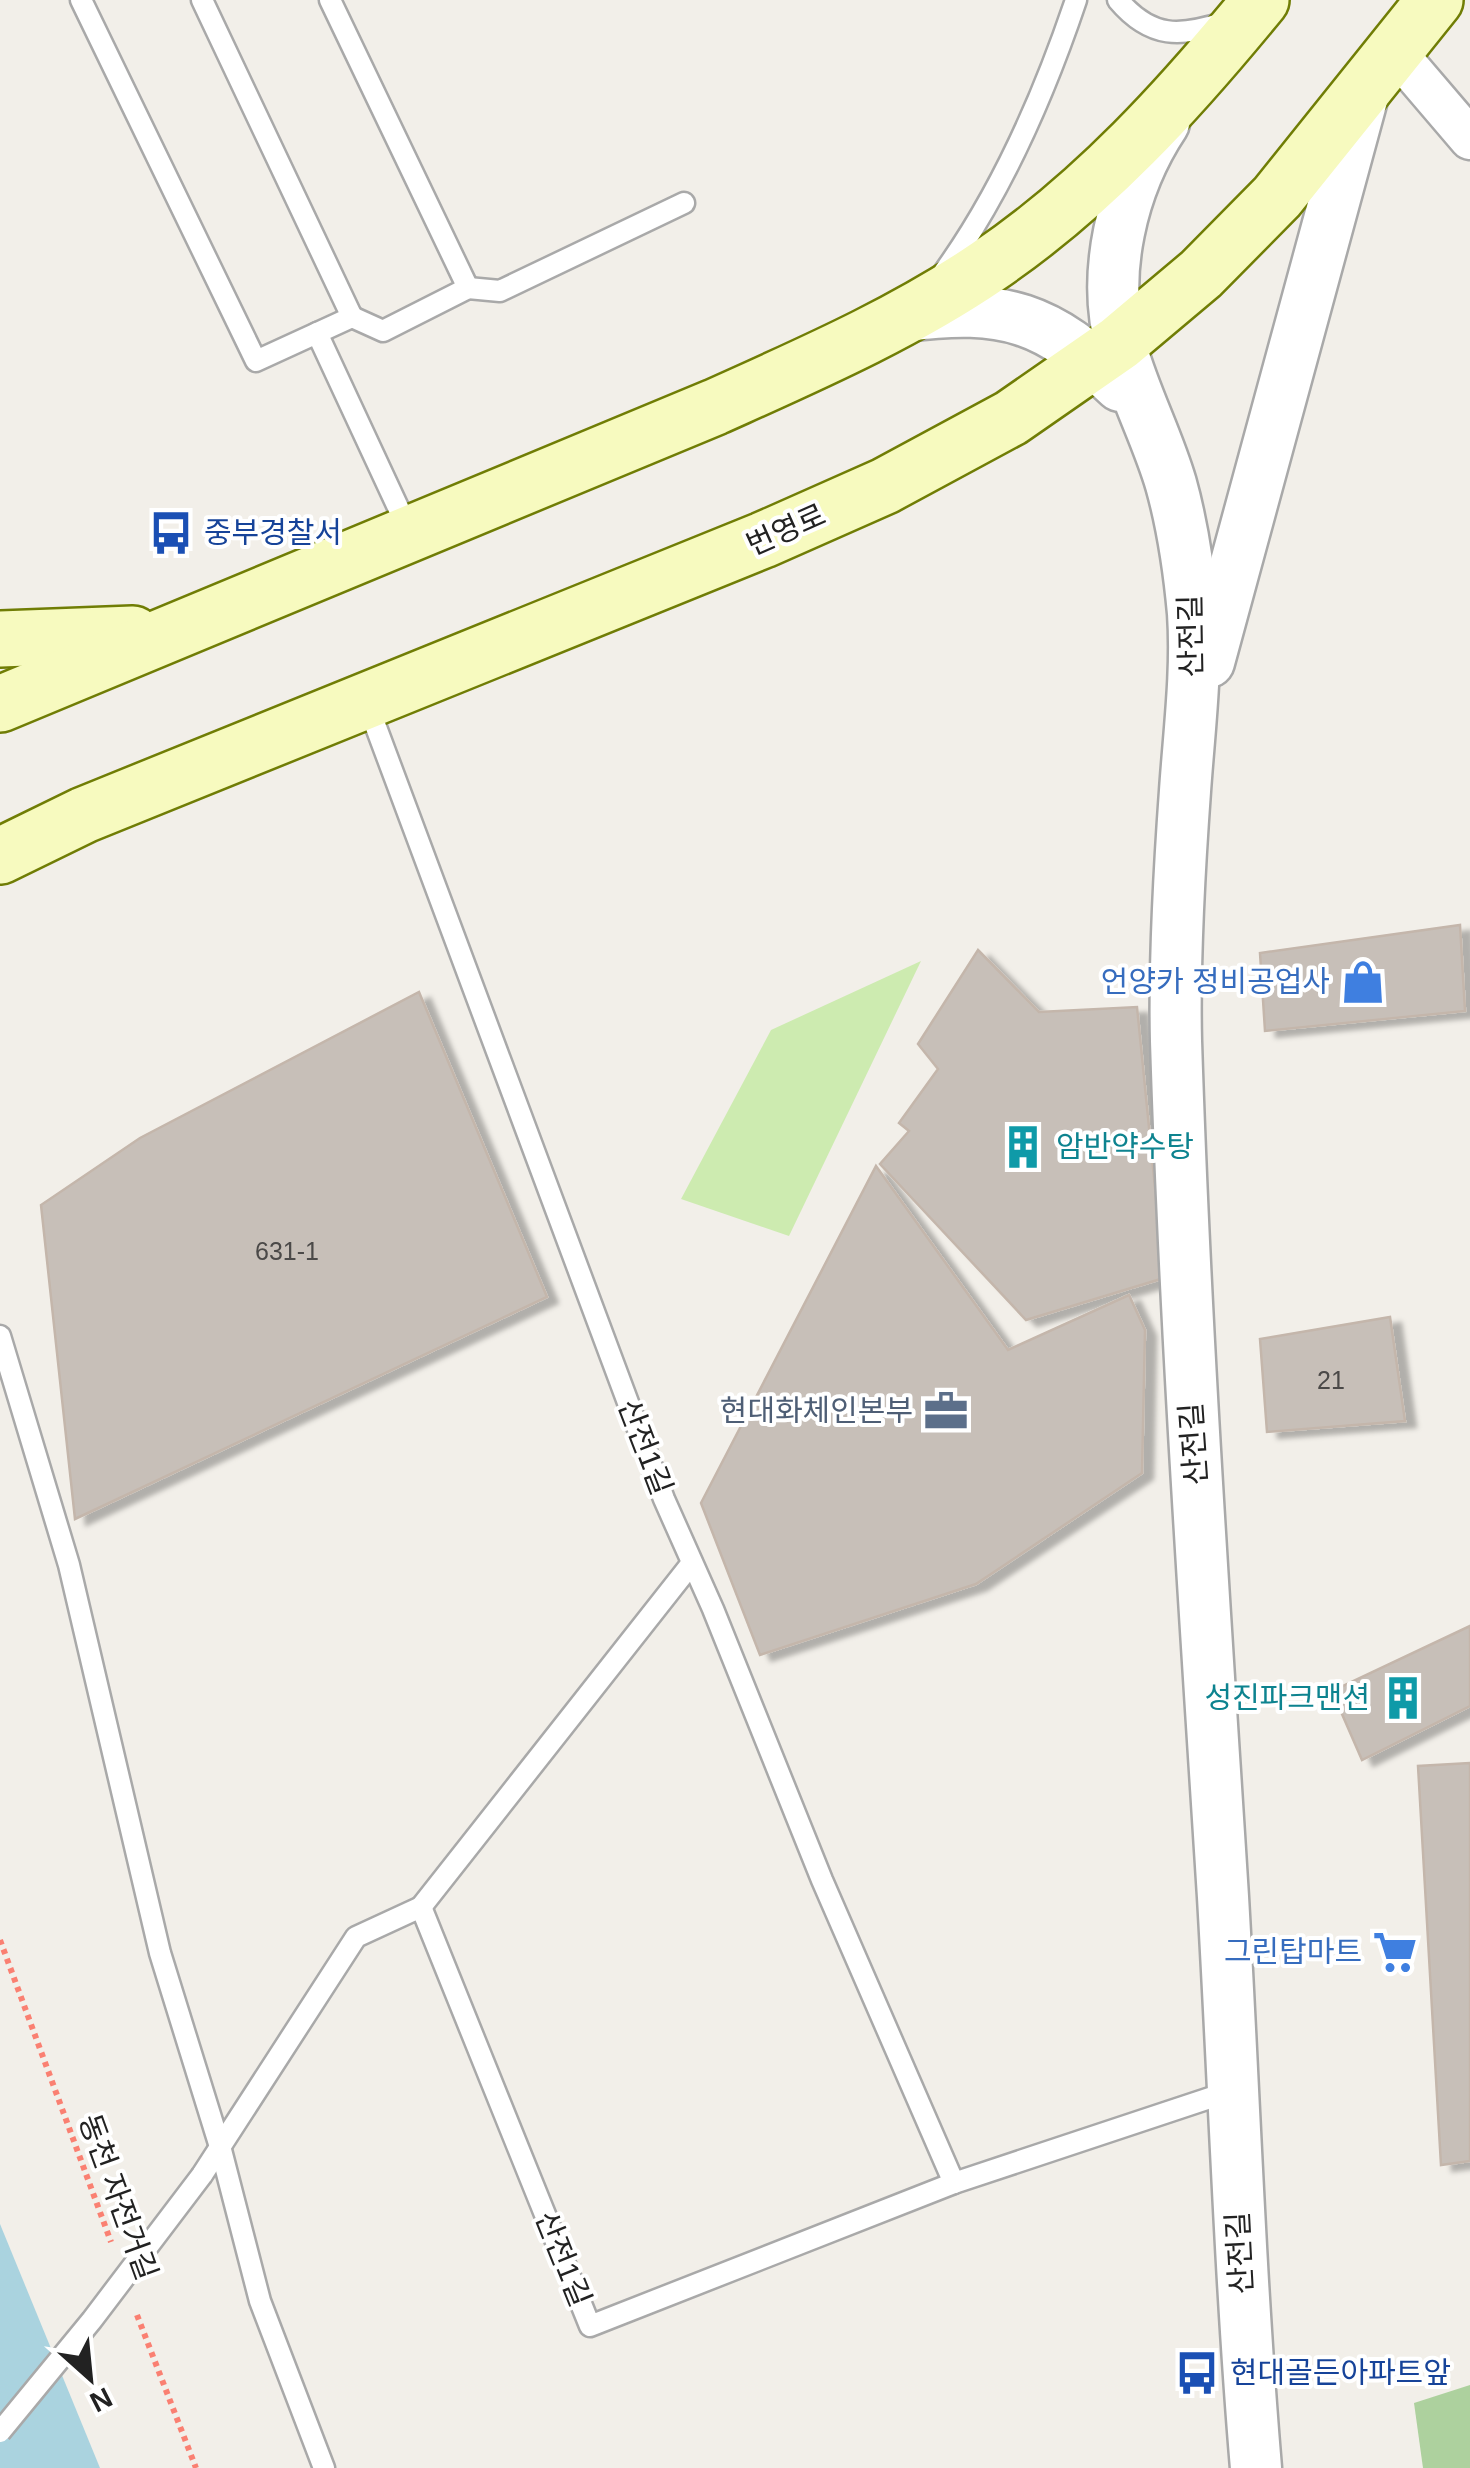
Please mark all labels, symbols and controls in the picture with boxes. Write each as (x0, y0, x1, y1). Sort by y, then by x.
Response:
street label: 번영로 (741, 498, 830, 561)
bus stop icon: 중부경찰서 (147, 509, 195, 557)
place label: 중부경찰서 (204, 516, 342, 549)
street label: 산전길 (1173, 594, 1208, 678)
shop icon: 언양카 정비공업사 (1339, 958, 1387, 1006)
place label: 언양카 정비공업사 (1101, 965, 1330, 998)
building icon: 암반약수탕 (999, 1123, 1047, 1171)
place label: 암반약수탕 (1056, 1130, 1194, 1163)
house number: 631-1 (255, 1237, 319, 1265)
house number: 21 (1317, 1366, 1345, 1394)
office icon: 현대화체인본부 (922, 1387, 970, 1435)
street label: 산전1길 (612, 1394, 679, 1499)
place label: 현대화체인본부 (720, 1394, 913, 1427)
street label: 산전길 (1174, 1402, 1213, 1486)
building icon: 성진파크맨션 (1379, 1674, 1427, 1722)
place label: 성진파크맨션 (1204, 1681, 1370, 1714)
supermarket icon: 그린탑마트 (1371, 1928, 1419, 1976)
place label: 그린탑마트 (1224, 1935, 1362, 1968)
street label: 동천 자전거길 (73, 2109, 164, 2284)
street label: 산전1길 (530, 2207, 597, 2311)
street label: 산전길 (1221, 2211, 1258, 2295)
north arrow (40, 2328, 140, 2428)
bus stop icon: 현대골든아파트앞 (1173, 2349, 1221, 2397)
place label: 현대골든아파트앞 (1230, 2356, 1451, 2389)
text: N (85, 2381, 117, 2418)

